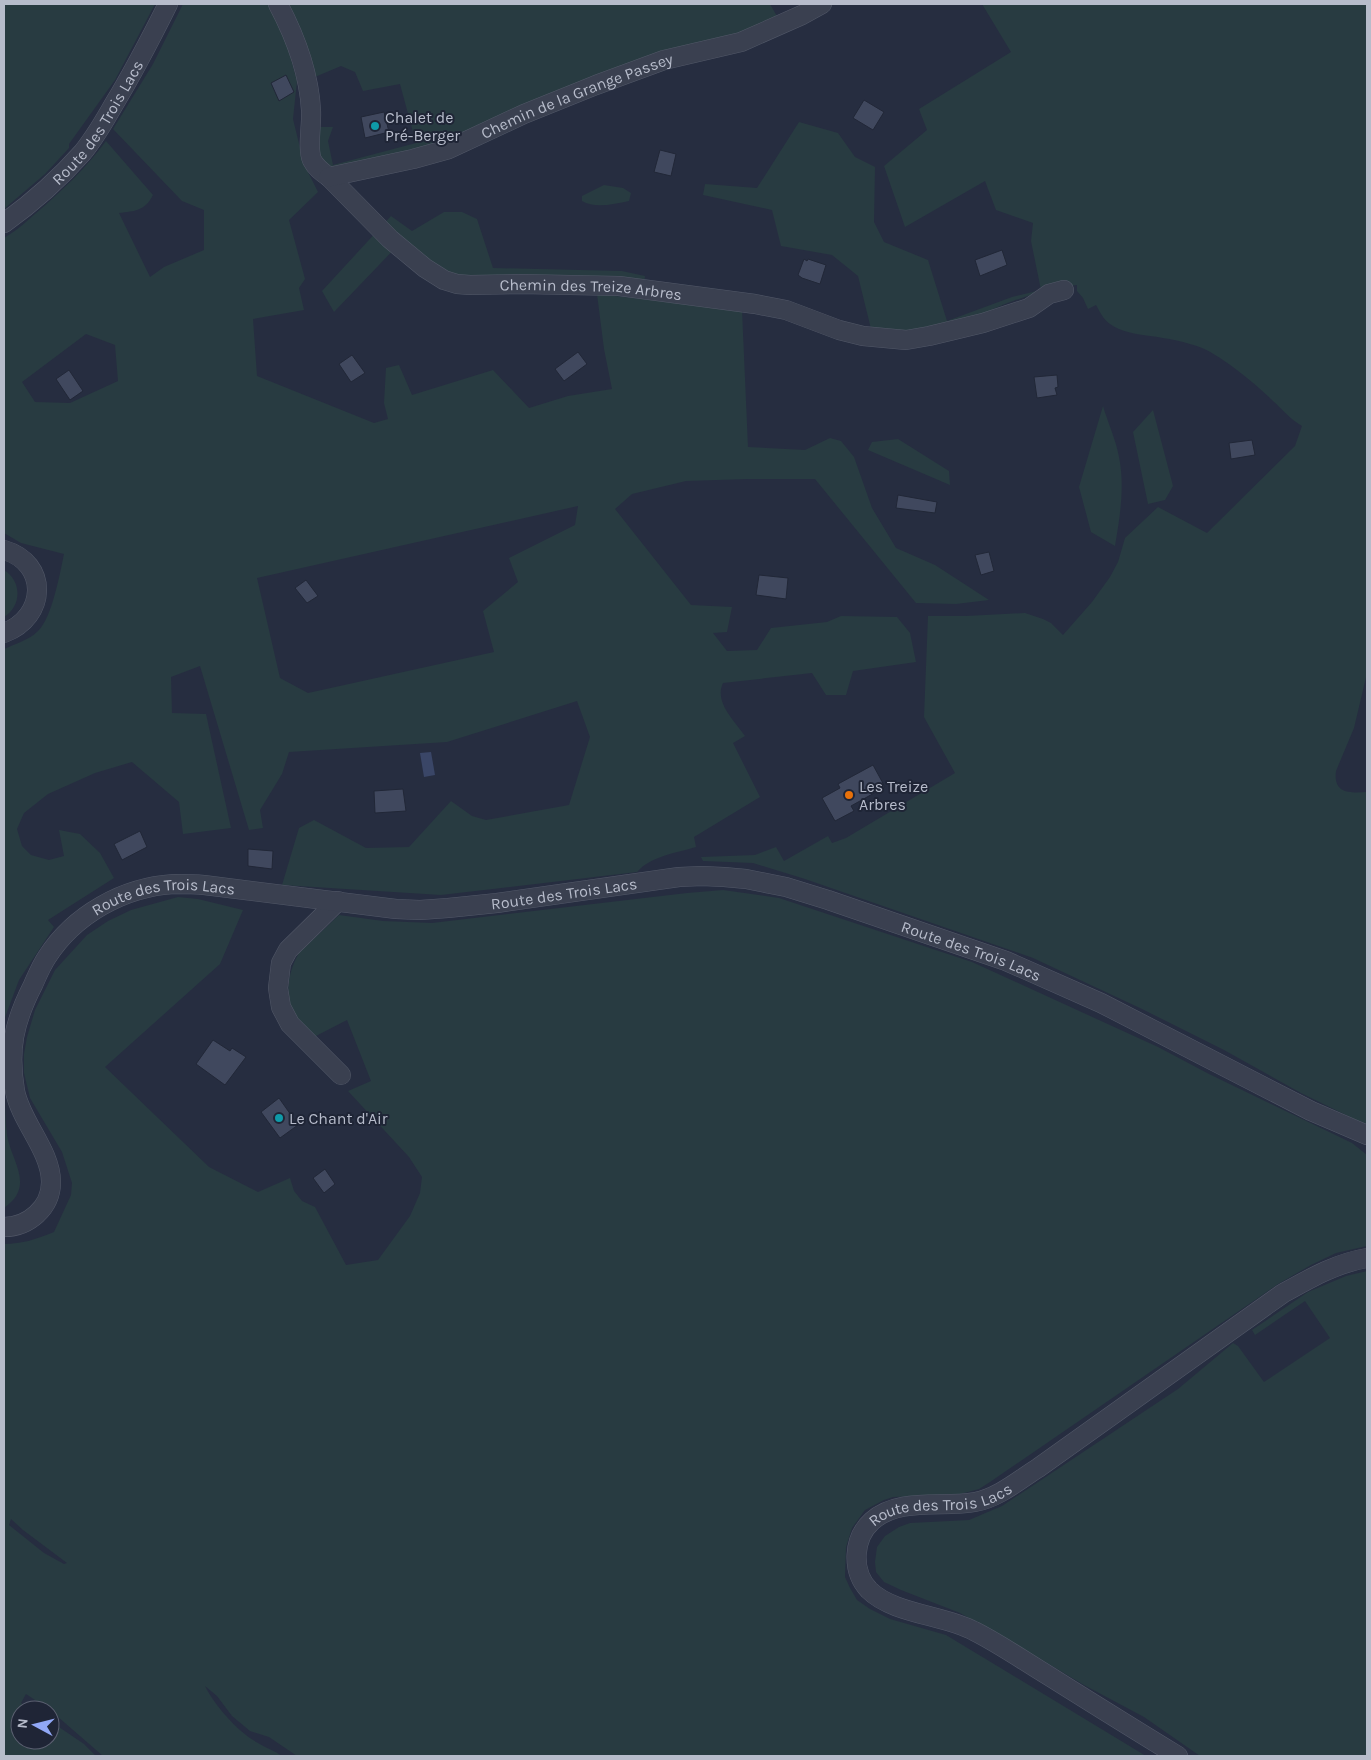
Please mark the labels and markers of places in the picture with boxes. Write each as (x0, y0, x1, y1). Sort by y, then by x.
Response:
place label: Chalet de Pré-Berger (385, 108, 460, 145)
marker: Chalet de Pré-Berger (369, 120, 381, 132)
place label: Les Treize Arbres (859, 777, 928, 814)
marker: Les Treize Arbres (843, 789, 855, 801)
place label: Le Chant d'Air (289, 1109, 388, 1128)
marker: Le Chant d'Air (273, 1112, 285, 1124)

